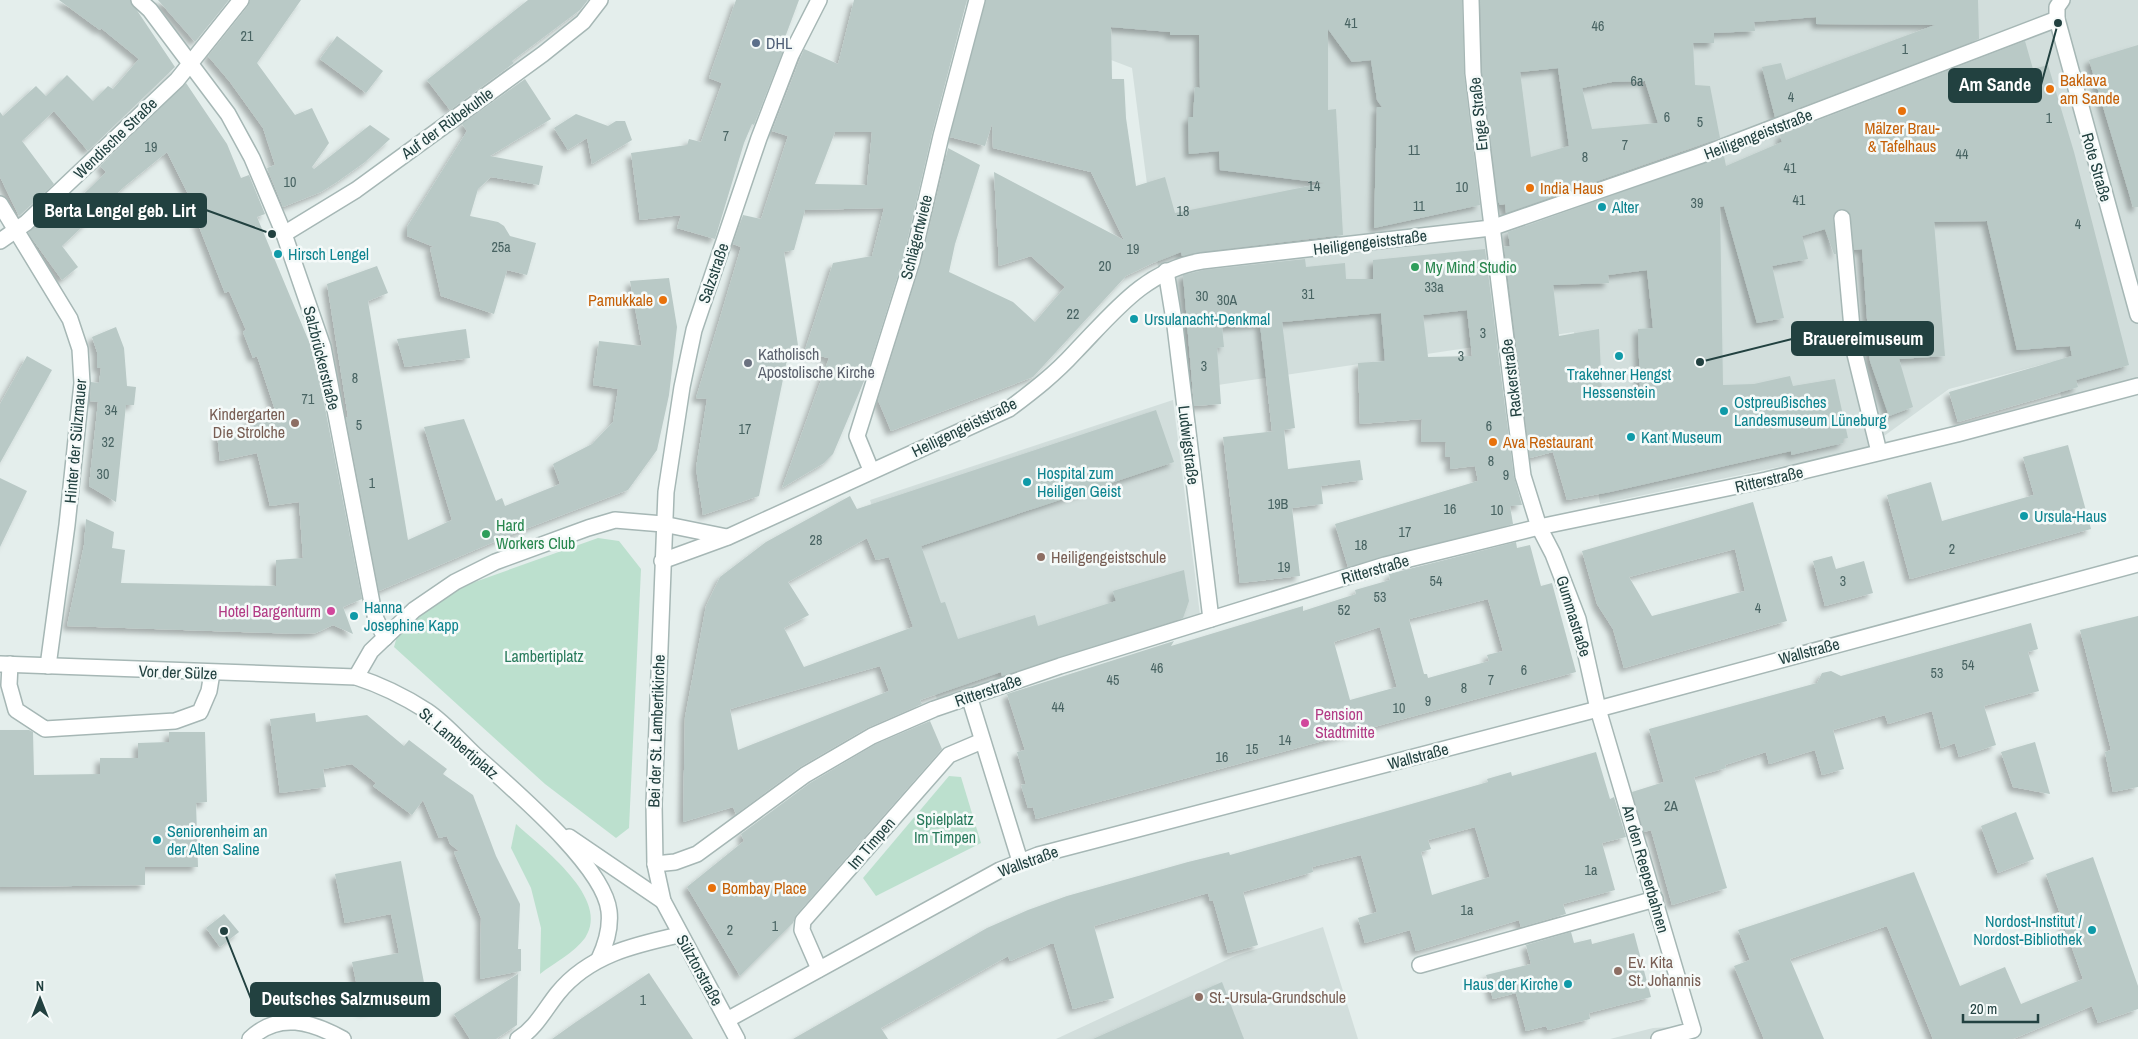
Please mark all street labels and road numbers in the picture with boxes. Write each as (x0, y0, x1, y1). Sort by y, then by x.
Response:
street label: Enge Straße (1463, 76, 1493, 152)
street label: Auf der Rübekuhle (396, 82, 497, 164)
street label: Wendische Straße (68, 92, 162, 184)
street label: Heiligengeiststraße (1701, 103, 1815, 165)
street label: Rote Straße (2077, 130, 2117, 204)
street label: Schlägertwiete (895, 192, 937, 282)
street label: Heiligengeiststraße (1312, 224, 1428, 260)
street label: Salzstraße (692, 240, 734, 306)
street label: Salzbrückerstraße (298, 304, 346, 412)
street label: Rackerstraße (1495, 338, 1527, 418)
street label: Hinter der Sülzmauer (59, 377, 91, 504)
street label: Heiligengeiststraße (908, 392, 1020, 462)
street label: Ludwigstraße (1173, 404, 1205, 486)
street label: Ritterstraße (1733, 460, 1805, 498)
street label: Ritterstraße (1339, 549, 1411, 589)
street label: Gummastraße (1551, 573, 1597, 659)
street label: Wallstraße (1776, 632, 1842, 670)
street label: Bei der St. Lambertikirche (642, 654, 670, 808)
street label: Vor der Sülze (138, 660, 218, 684)
street label: Ritterstraße (952, 668, 1024, 712)
street label: St. Lambertiplatz (414, 702, 504, 784)
street label: Wallstraße (1385, 737, 1451, 775)
street label: An den Reeperbahnen (1617, 802, 1675, 935)
street label: Im Timpen (842, 812, 900, 874)
street label: Wallstraße (995, 840, 1061, 882)
street label: Sülztorstraße (671, 931, 729, 1009)

